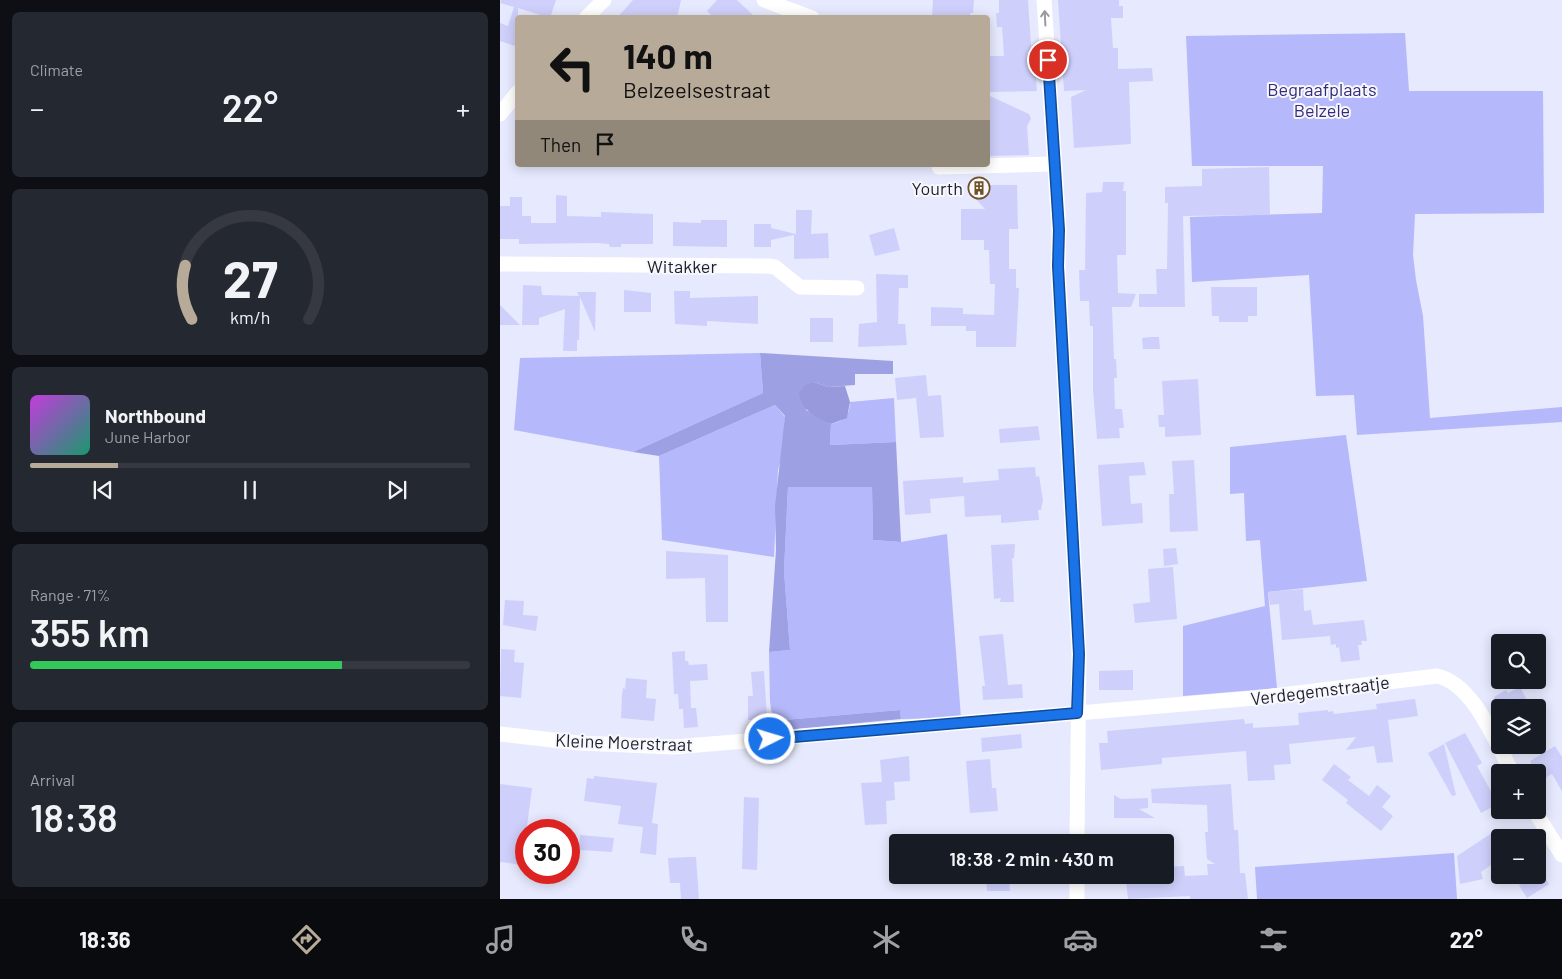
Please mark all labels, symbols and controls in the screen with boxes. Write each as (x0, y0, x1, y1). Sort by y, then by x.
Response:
one-way arrow (1040, 10, 1050, 26)
text: 140 m (623, 34, 713, 76)
icon: left (540, 35, 605, 100)
pin (1027, 39, 1069, 81)
icon: arrive (1034, 46, 1062, 74)
text: Climate (30, 60, 83, 79)
text: Belzeelsestraat (623, 76, 771, 102)
park label: Begraafplaats Belzele (1267, 78, 1377, 121)
text: 22° (222, 84, 278, 130)
text: − (30, 91, 44, 125)
text: + (456, 91, 470, 125)
icon: arrive (591, 130, 619, 158)
text: Then (540, 133, 581, 156)
building icon: Yourth (967, 176, 991, 200)
place label: Yourth (911, 177, 963, 199)
text: 27 (223, 246, 278, 308)
street label: Witakker (647, 255, 717, 277)
text: km/h (230, 306, 270, 328)
text: Northbound (105, 404, 206, 427)
text: June Harbor (105, 427, 191, 446)
icon: previous (89, 476, 117, 504)
icon: pause (236, 476, 264, 504)
icon: next (383, 476, 411, 504)
text: Range · 71% (30, 585, 110, 604)
text: 355 km (30, 609, 149, 655)
map controls (1491, 634, 1546, 884)
button: search (1491, 634, 1546, 689)
street label: Verdegemstraatje (1249, 671, 1391, 709)
button: layers (1491, 699, 1546, 754)
position arrow (743, 712, 795, 764)
street label: Kleine Moerstraat (555, 729, 693, 755)
button: + (1491, 764, 1546, 819)
text: Arrival (30, 770, 75, 789)
text: 18:38 (30, 794, 118, 840)
speed limit sign: 30 (515, 819, 580, 884)
button: − (1491, 829, 1546, 884)
text: 18:38 · 2 min · 430 m (949, 847, 1114, 870)
icon: directions (289, 922, 324, 957)
icon: music (483, 922, 518, 957)
icon: phone (676, 922, 711, 957)
icon: climate (869, 922, 904, 957)
icon: car (1063, 922, 1098, 957)
icon: filters (1256, 922, 1291, 957)
text: 18:36 (79, 926, 131, 952)
text: 22° (1450, 926, 1483, 952)

